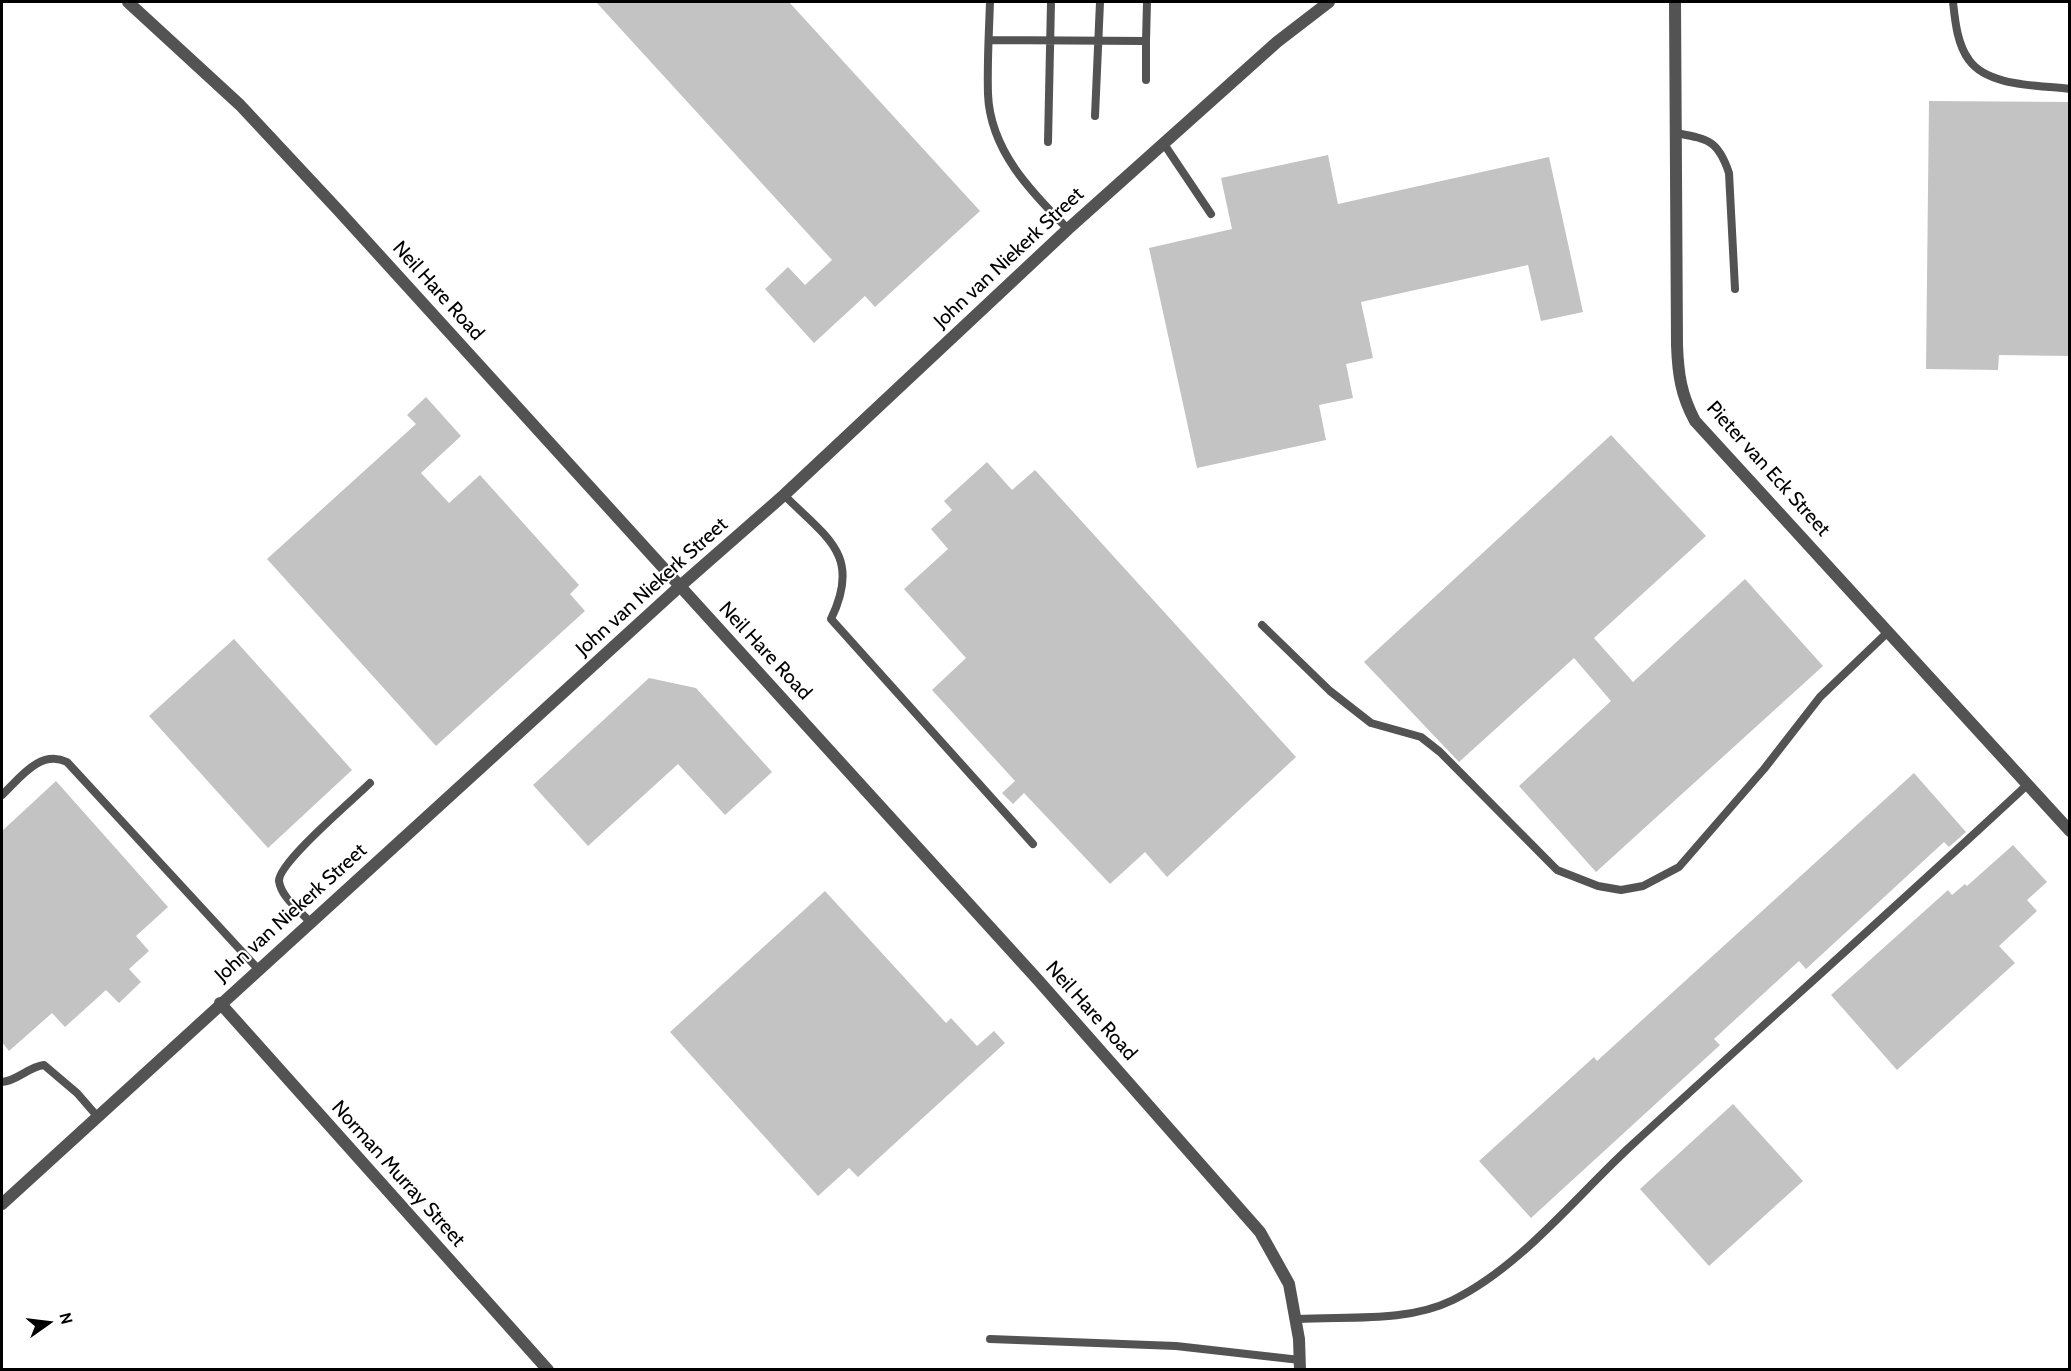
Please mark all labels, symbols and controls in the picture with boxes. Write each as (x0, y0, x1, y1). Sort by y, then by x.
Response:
street label: John van Niekerk Street (929, 183, 1089, 333)
street label: Neil Hare Road (387, 236, 489, 346)
street label: Pieter van Eck Street (1701, 397, 1835, 541)
street label: John van Niekerk Street (571, 513, 733, 661)
street label: Neil Hare Road (714, 597, 816, 705)
street label: John van Niekerk Street (210, 839, 372, 987)
street label: Neil Hare Road (1040, 956, 1142, 1066)
street label: Norman Murray Street (326, 1096, 470, 1252)
north arrow (18, 1293, 78, 1353)
text: N (55, 1311, 77, 1326)

